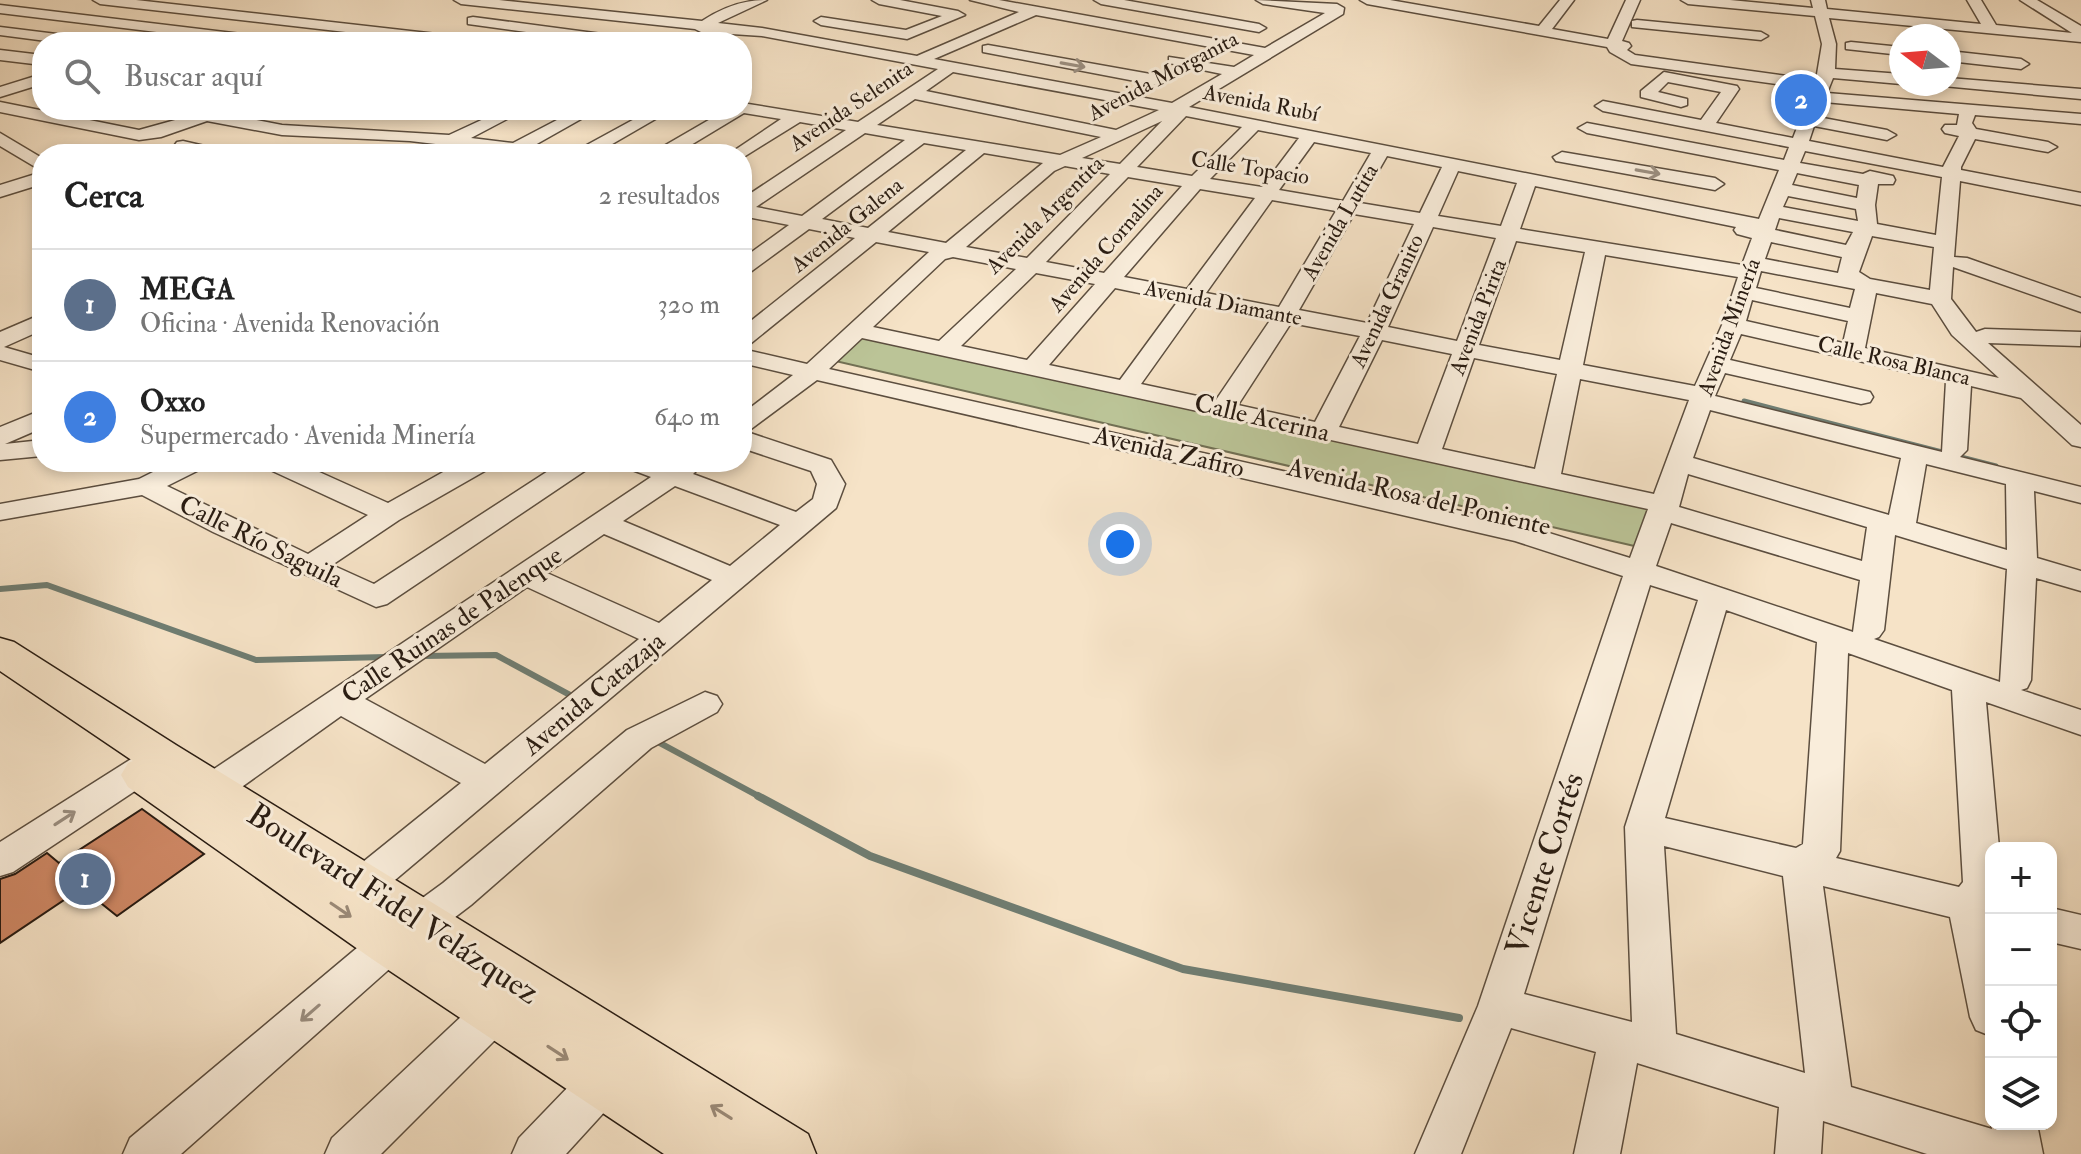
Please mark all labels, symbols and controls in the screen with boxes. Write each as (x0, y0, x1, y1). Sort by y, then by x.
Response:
street label: Avenida Morganita (1082, 24, 1244, 128)
north arrow (1889, 24, 1961, 96)
search box (32, 32, 752, 120)
icon: search (60, 54, 104, 98)
street label: Avenida Selenita (783, 54, 919, 158)
text: Buscar aquí (124, 58, 263, 95)
one-way arrow (1060, 58, 1085, 73)
pin: 2 (1775, 70, 1827, 130)
street label: Avenida Rubí (1200, 78, 1323, 128)
street label: Calle Topacio (1189, 145, 1311, 192)
street label: Avenida Argentita (979, 149, 1111, 281)
street label: Avenida Lutita (1295, 158, 1385, 286)
one-way arrow (1635, 165, 1660, 180)
street label: Avenida Galena (784, 171, 909, 279)
text: Cerca (64, 175, 143, 218)
street label: Avenida Cornalina (1042, 177, 1170, 319)
text: 2 resultados (599, 180, 720, 212)
street label: Avenida Granito (1343, 230, 1430, 373)
street label: Avenida Pirita (1443, 254, 1513, 380)
street label: Avenida Minería (1691, 254, 1767, 401)
text: MEGA (140, 271, 235, 308)
street label: Avenida Diamante (1141, 274, 1304, 332)
text: 1 (85, 289, 95, 321)
text: 320 m (658, 289, 720, 321)
text: Oficina · Avenida Renovación (140, 308, 440, 340)
street label: Calle Rosa Blanca (1815, 330, 1974, 392)
text: Oxxo (140, 383, 205, 420)
street label: Calle Acerina (1191, 387, 1333, 449)
text: 2 (83, 401, 97, 433)
text: 640 m (654, 401, 720, 433)
street label: Avenida Zafiro (1090, 419, 1247, 485)
text: Supermercado · Avenida Minería (140, 420, 475, 452)
street label: Avenida Rosa del Poniente (1283, 451, 1554, 543)
street label: Calle Río Saguila (174, 489, 348, 596)
your location (1100, 524, 1140, 564)
street label: Calle Ruinas de Palenque (336, 539, 569, 711)
street label: Avenida Catazaja (516, 625, 672, 763)
street label: Vicente Cortés (1497, 768, 1593, 960)
street label: Boulevard Fidel Velázquez (240, 795, 546, 1013)
one-way arrow (54, 810, 76, 827)
map controls (1985, 842, 2057, 1130)
button: + (1985, 842, 2057, 914)
pin: 1 (59, 849, 111, 909)
one-way arrow (329, 902, 351, 918)
button: − (1985, 914, 2057, 986)
button: locate (1985, 986, 2057, 1058)
one-way arrow (300, 1004, 321, 1022)
one-way arrow (546, 1045, 569, 1061)
button: layers (1985, 1058, 2057, 1130)
one-way arrow (710, 1104, 733, 1120)

